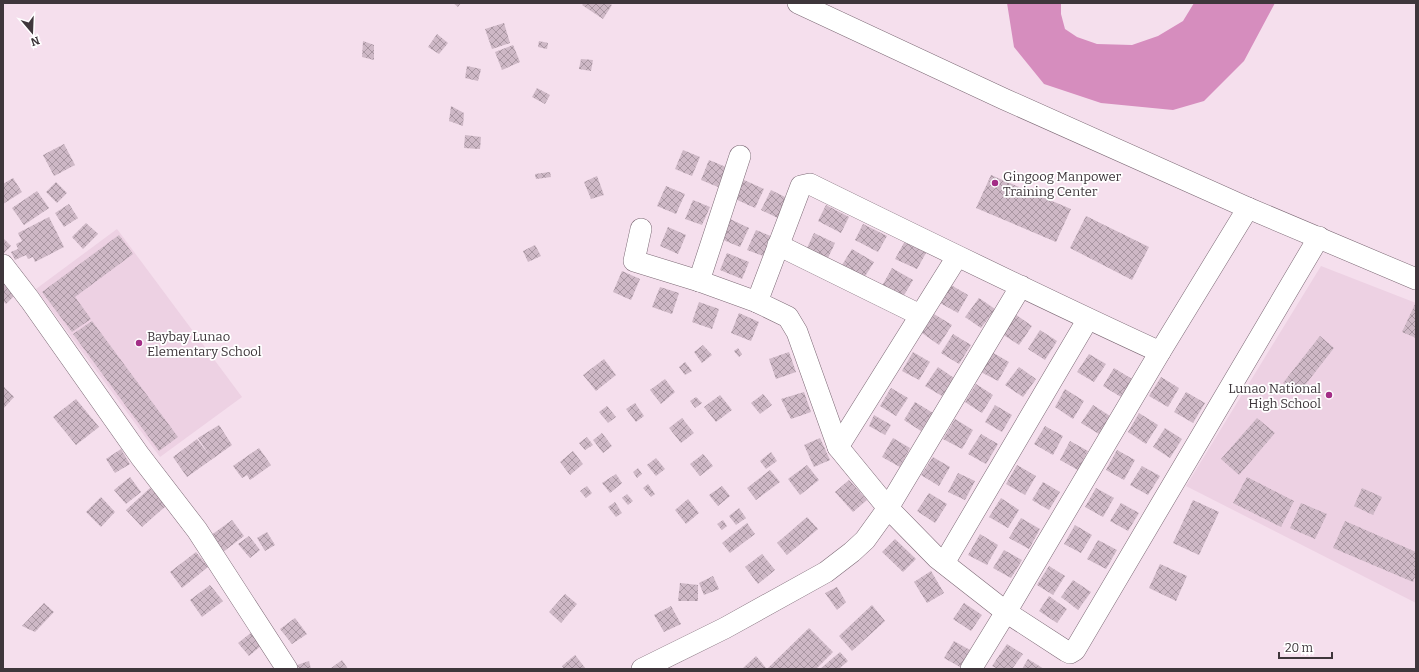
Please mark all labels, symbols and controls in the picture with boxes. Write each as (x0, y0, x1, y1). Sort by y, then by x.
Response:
north arrow (12, 12, 52, 52)
text: N (28, 33, 41, 49)
place label: Gingoog Manpower Training Center (1003, 169, 1122, 199)
marker: Gingoog Manpower Training Center (990, 178, 1000, 188)
place label: Baybay Lunao Elementary School (147, 329, 262, 359)
marker: Baybay Lunao Elementary School (134, 338, 144, 348)
place label: Lunao National High School (1228, 381, 1321, 411)
marker: Lunao National High School (1324, 390, 1334, 400)
scale bar (1279, 634, 1332, 660)
text: 20 m (1285, 641, 1314, 655)

